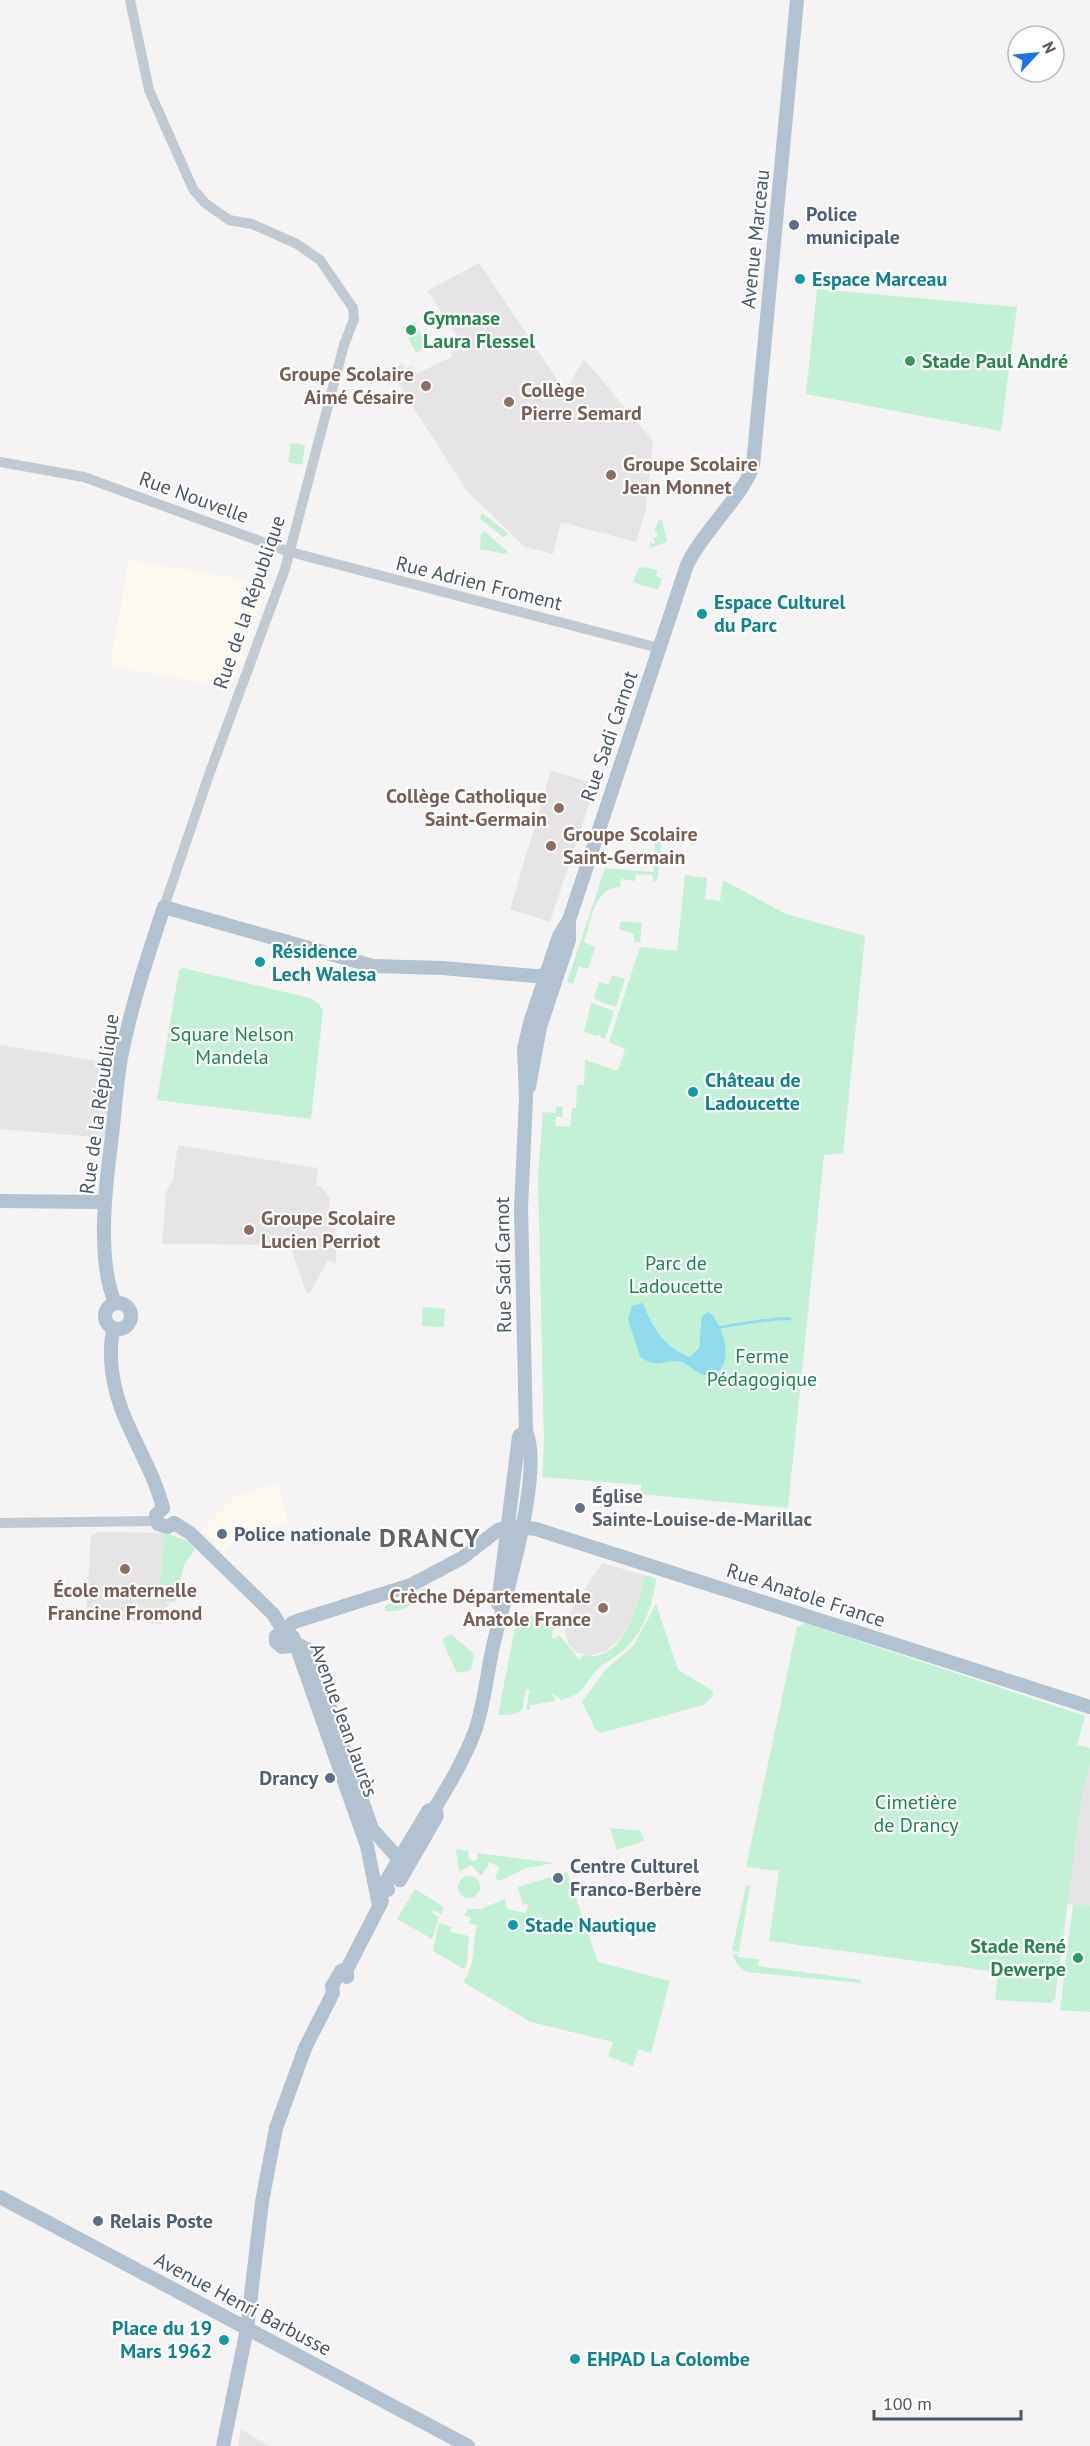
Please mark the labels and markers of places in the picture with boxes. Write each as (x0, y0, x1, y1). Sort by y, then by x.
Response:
place label: Police municipale (806, 201, 900, 250)
marker: Police municipale (787, 218, 801, 232)
place label: Espace Marceau (812, 266, 947, 292)
marker: Espace Marceau (793, 272, 807, 286)
place label: Gymnase Laura Flessel (423, 305, 535, 354)
marker: Gymnase Laura Flessel (404, 323, 418, 337)
place label: Stade Paul André (922, 348, 1068, 374)
marker: Stade Paul André (903, 354, 917, 368)
place label: Groupe Scolaire Aimé Césaire (279, 361, 414, 410)
place label: Collège Pierre Semard (521, 377, 642, 426)
marker: Groupe Scolaire Aimé Césaire (419, 379, 433, 393)
marker: Collège Pierre Semard (502, 395, 516, 409)
place label: Groupe Scolaire Jean Monnet (622, 451, 758, 500)
marker: Groupe Scolaire Jean Monnet (604, 468, 618, 482)
place label: Espace Culturel du Parc (714, 589, 845, 638)
marker: Espace Culturel du Parc (695, 607, 709, 621)
place label: Collège Catholique Saint-Germain (386, 783, 547, 832)
marker: Collège Catholique Saint-Germain (552, 801, 566, 815)
place label: Groupe Scolaire Saint-Germain (563, 821, 698, 870)
marker: Groupe Scolaire Saint-Germain (544, 839, 558, 853)
place label: Résidence Lech Walesa (272, 938, 376, 987)
marker: Résidence Lech Walesa (253, 955, 267, 969)
place label: Château de Ladoucette (705, 1067, 801, 1116)
marker: Château de Ladoucette (686, 1085, 700, 1099)
place label: Groupe Scolaire Lucien Perriot (261, 1205, 396, 1254)
marker: Groupe Scolaire Lucien Perriot (242, 1223, 256, 1237)
place label: Église Sainte-Louise-de-Marillac (592, 1483, 812, 1532)
marker: Église Sainte-Louise-de-Marillac (573, 1501, 587, 1515)
place label: Police nationale (234, 1521, 371, 1547)
marker: Police nationale (215, 1527, 229, 1541)
marker: École maternelle Francine Fromond (118, 1562, 132, 1576)
place label: École maternelle Francine Fromond (48, 1577, 202, 1626)
place label: Crèche Départementale Anatole France (390, 1583, 591, 1632)
marker: Crèche Départementale Anatole France (596, 1601, 610, 1615)
place label: Drancy (259, 1765, 318, 1791)
marker: Drancy (323, 1771, 337, 1785)
place label: Centre Culturel Franco-Berbère (570, 1853, 701, 1902)
marker: Centre Culturel Franco-Berbère (551, 1871, 565, 1885)
place label: Stade Nautique (525, 1912, 656, 1938)
marker: Stade Nautique (506, 1918, 520, 1932)
place label: Stade René Dewerpe (970, 1933, 1066, 1982)
marker: Stade René Dewerpe (1071, 1951, 1085, 1965)
place label: Relais Poste (110, 2208, 213, 2234)
marker: Relais Poste (91, 2214, 105, 2228)
place label: Place du 19 Mars 1962 (112, 2315, 212, 2364)
marker: Place du 19 Mars 1962 (217, 2333, 231, 2347)
place label: EHPAD La Colombe (587, 2346, 750, 2372)
marker: EHPAD La Colombe (568, 2352, 582, 2366)

